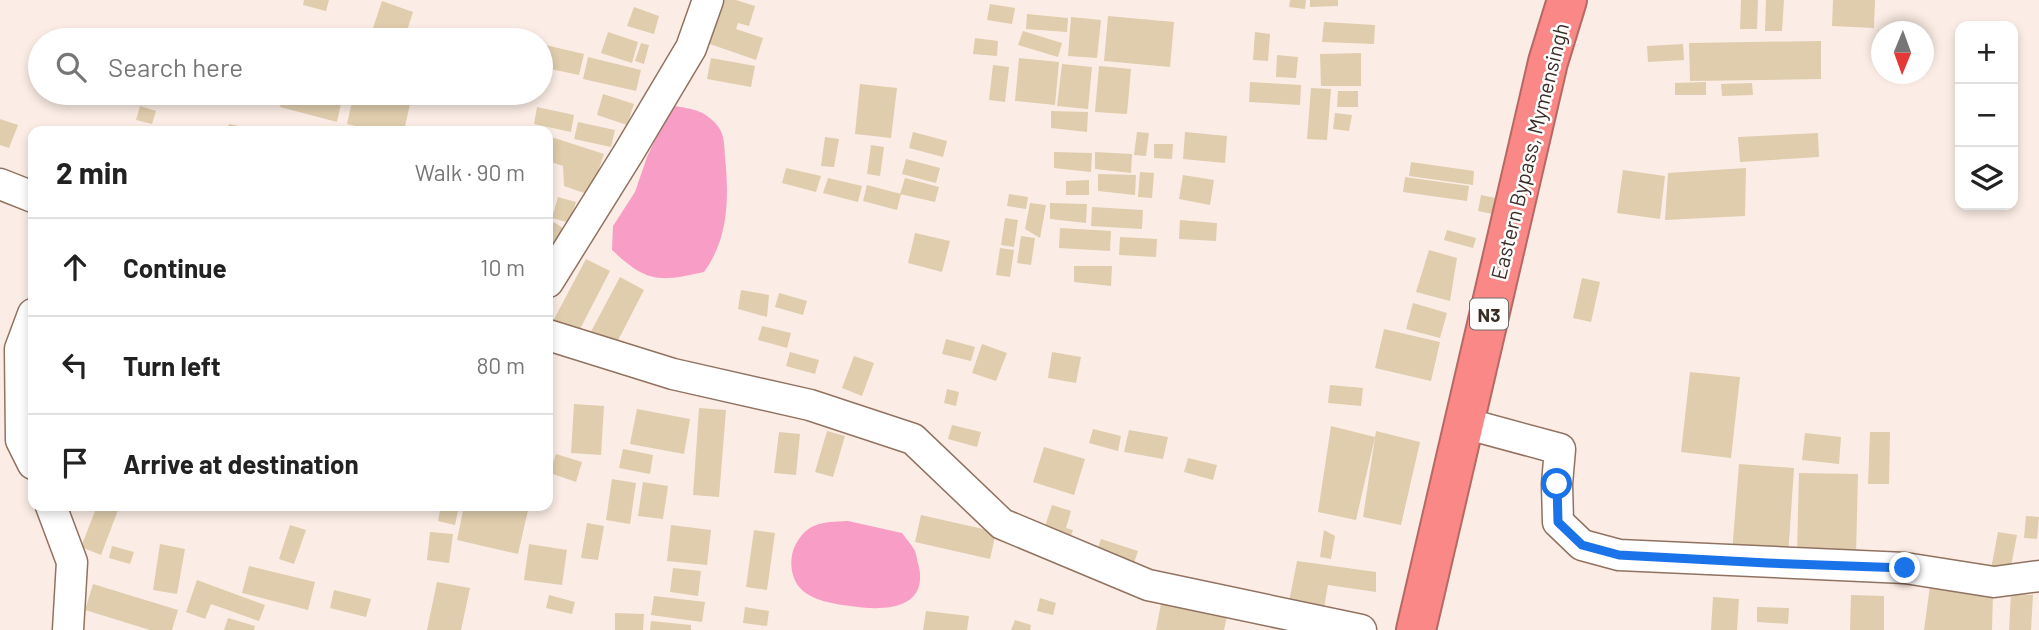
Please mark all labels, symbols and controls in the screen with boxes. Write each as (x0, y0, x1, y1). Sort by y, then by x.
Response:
street label: Eastern Bypass, Mymensingh (1485, 20, 1573, 282)
north arrow (1871, 21, 1934, 84)
map controls (1955, 21, 2018, 210)
button: + (1955, 21, 2018, 84)
search box (28, 28, 553, 105)
icon: search (52, 48, 90, 86)
text: Search here (108, 51, 243, 82)
button: − (1955, 84, 2018, 147)
button: layers (1955, 147, 2018, 210)
text: 2 min (56, 154, 128, 190)
text: Walk · 90 m (415, 158, 525, 186)
icon: ahead (56, 248, 94, 286)
text: Continue (123, 252, 227, 283)
text: 10 m (480, 253, 525, 281)
road number: N3 (1470, 298, 1508, 330)
icon: left (56, 346, 94, 384)
text: Turn left (123, 350, 221, 381)
text: 80 m (476, 351, 525, 379)
icon: arrive (56, 444, 94, 482)
text: Arrive at destination (123, 448, 359, 479)
route start (1541, 468, 1572, 499)
route end (1889, 552, 1920, 583)

